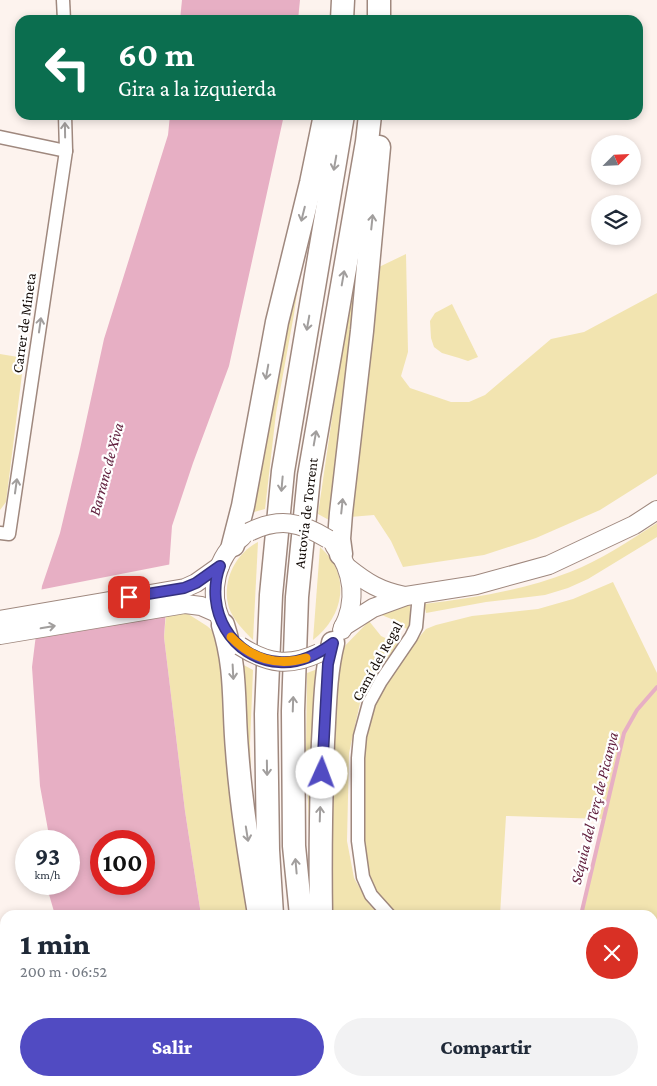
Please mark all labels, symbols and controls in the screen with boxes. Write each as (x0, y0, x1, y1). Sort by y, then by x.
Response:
icon: left (35, 35, 100, 100)
text: 60 m (118, 35, 195, 74)
text: Gira a la izquierda (118, 76, 276, 101)
one-way arrow (60, 122, 70, 138)
north arrow (591, 135, 641, 185)
map controls (591, 135, 641, 245)
one-way arrow (330, 155, 340, 171)
button: layers (591, 195, 641, 245)
one-way arrow (298, 205, 307, 221)
one-way arrow (367, 214, 377, 230)
one-way arrow (339, 270, 349, 286)
street label: Carrer de Mineta (9, 272, 39, 374)
one-way arrow (303, 315, 313, 331)
one-way arrow (35, 318, 45, 334)
one-way arrow (262, 364, 272, 380)
water label: Barranc de Xiva (85, 420, 127, 517)
one-way arrow (311, 430, 321, 446)
street label: Autovia de Torrent (291, 456, 321, 569)
one-way arrow (277, 475, 287, 491)
one-way arrow (11, 479, 21, 495)
one-way arrow (337, 498, 347, 514)
pin (108, 576, 150, 618)
icon: arrive (115, 583, 143, 611)
street label: Camí del Regal (349, 618, 406, 704)
one-way arrow (40, 621, 56, 631)
one-way arrow (229, 664, 238, 680)
one-way arrow (288, 696, 298, 712)
water label: Séquia del Terç de Picanya (567, 730, 622, 886)
position arrow (295, 746, 347, 798)
one-way arrow (262, 760, 271, 776)
one-way arrow (316, 806, 325, 822)
one-way arrow (242, 826, 252, 842)
speed limit sign: 100 (90, 830, 155, 895)
text: 93 (35, 843, 60, 870)
one-way arrow (291, 859, 301, 875)
text: km/h (35, 868, 60, 882)
text: 1 min (20, 927, 90, 960)
button: close (586, 927, 638, 979)
text: 200 m · 06:52 (20, 963, 107, 980)
button: Salir (20, 1018, 324, 1076)
button: Compartir (334, 1018, 638, 1076)

